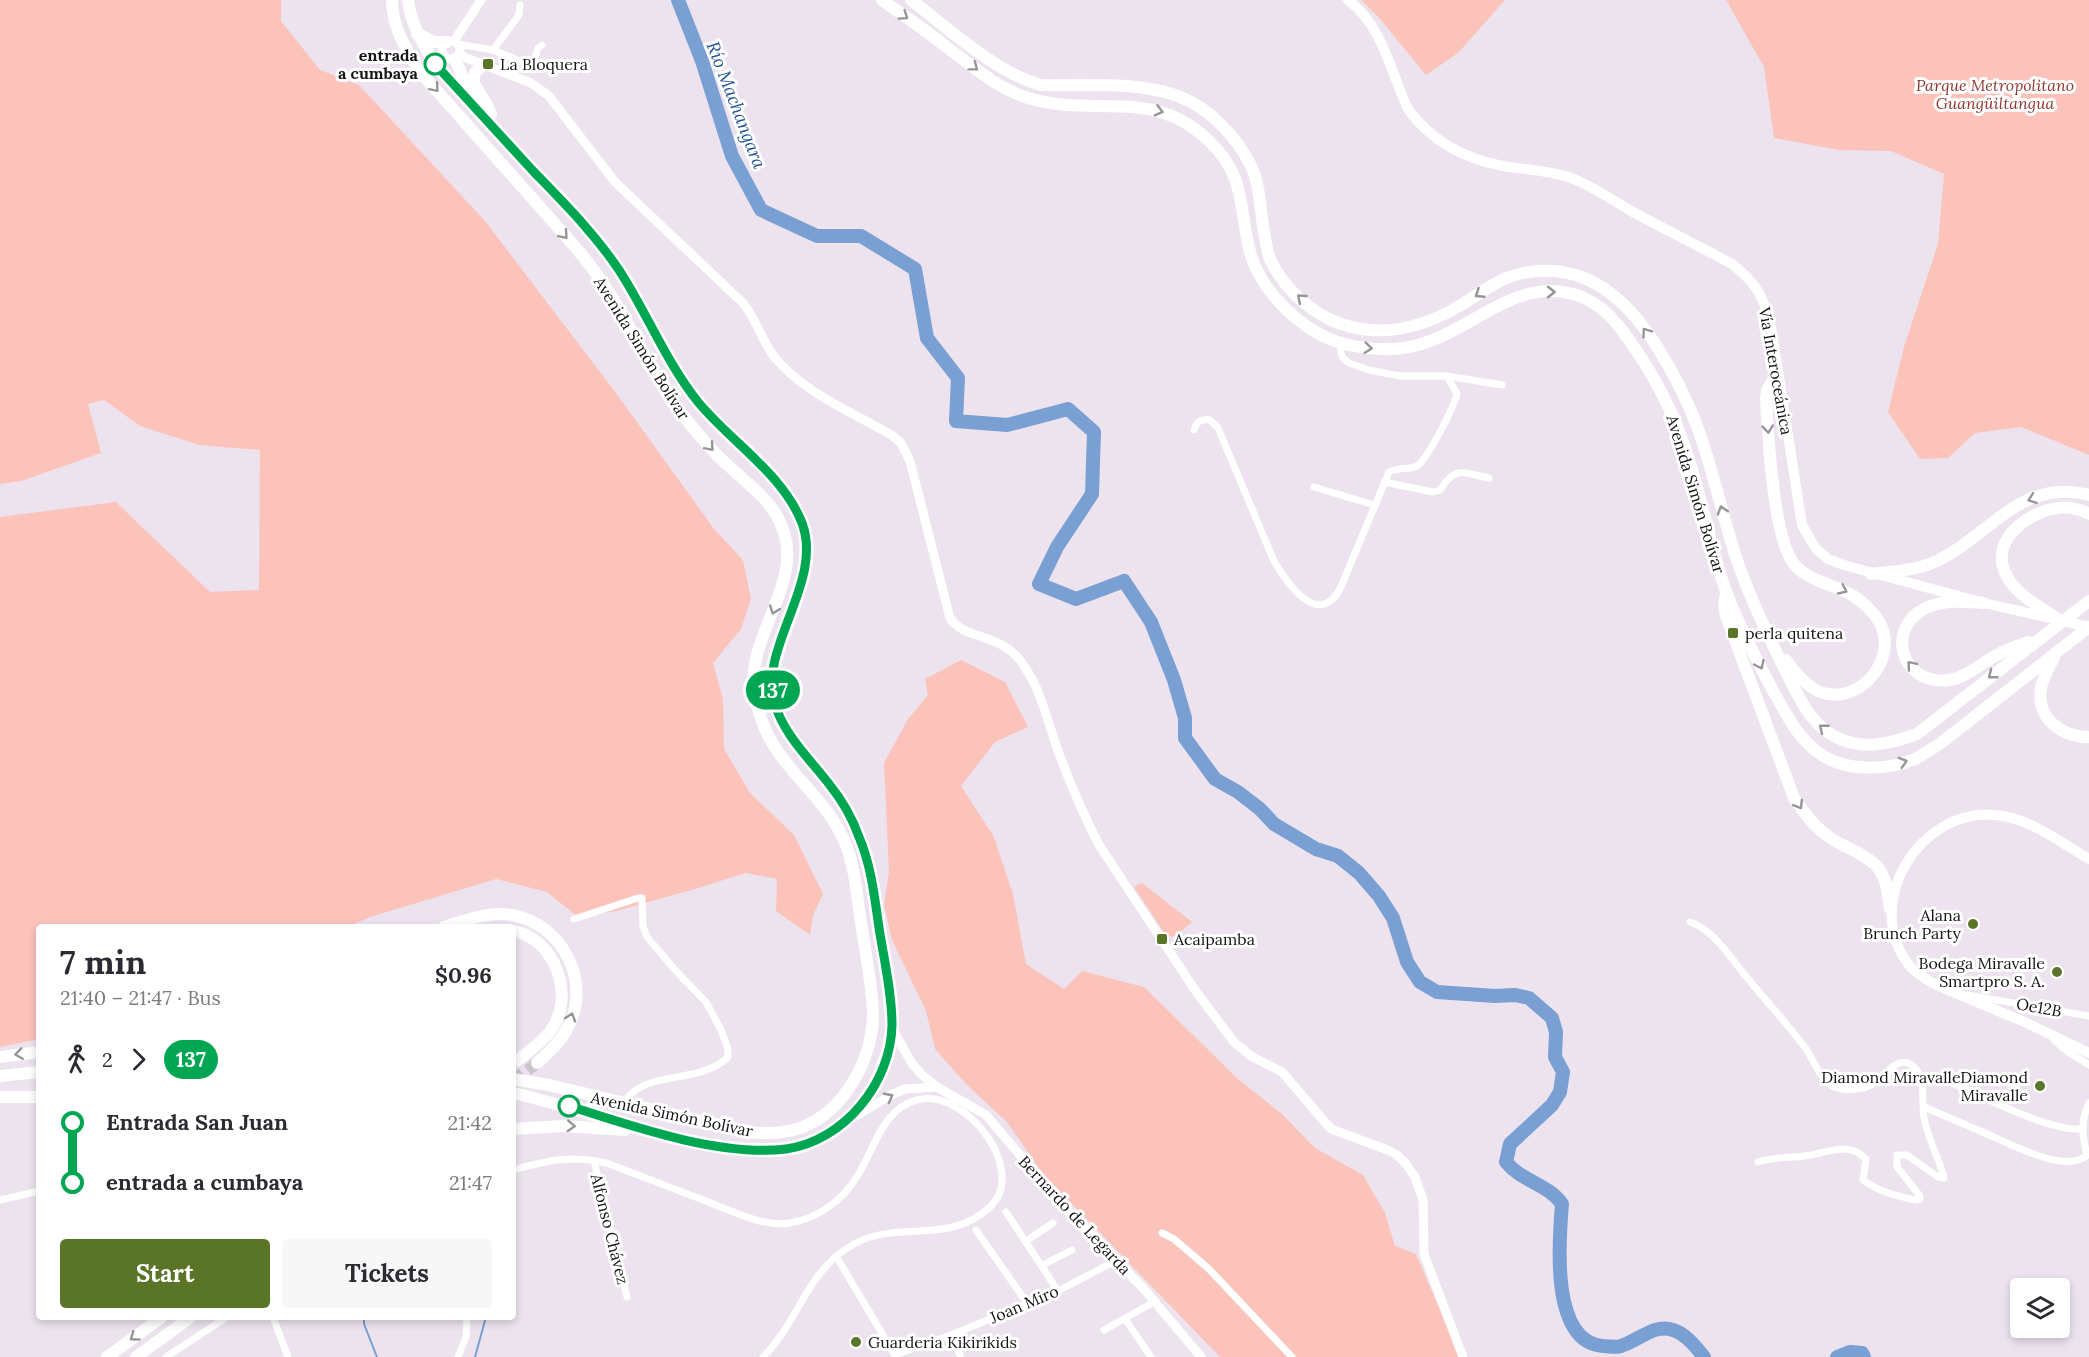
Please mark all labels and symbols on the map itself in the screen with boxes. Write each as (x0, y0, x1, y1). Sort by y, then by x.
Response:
one-way arrow (898, 9, 909, 20)
water label: Río Machangara (702, 38, 771, 172)
place label: entrada a cumbaya (338, 45, 419, 83)
marker: entrada a cumbaya (424, 53, 446, 75)
place label: La Bloquera (500, 54, 588, 74)
marker: La Bloquera (481, 57, 495, 71)
one-way arrow (967, 60, 978, 71)
park label: Parque Metropolitano Guangüiltangua (1916, 75, 2074, 113)
one-way arrow (428, 81, 439, 92)
one-way arrow (1154, 104, 1164, 117)
one-way arrow (556, 228, 567, 239)
street label: Avenida Simón Bolívar (589, 272, 694, 423)
one-way arrow (1546, 285, 1555, 298)
one-way arrow (1475, 286, 1485, 298)
one-way arrow (1297, 295, 1308, 306)
street label: Vía Interoceánica (1755, 305, 1797, 436)
one-way arrow (1642, 328, 1653, 339)
one-way arrow (1364, 341, 1373, 354)
street label: Avenida Simón Bolívar (1662, 411, 1730, 576)
one-way arrow (1761, 424, 1774, 434)
one-way arrow (703, 440, 714, 450)
one-way arrow (2027, 491, 2038, 504)
one-way arrow (1717, 505, 1729, 516)
one-way arrow (1837, 582, 1848, 594)
one-way arrow (768, 604, 781, 614)
place label: perla quitena (1745, 623, 1843, 643)
marker: perla quitena (1726, 626, 1740, 640)
one-way arrow (1753, 658, 1765, 669)
one-way arrow (1907, 661, 1918, 672)
one-way arrow (1988, 668, 1999, 679)
line badge: 137 (738, 670, 808, 710)
one-way arrow (1819, 724, 1830, 735)
one-way arrow (1897, 757, 1908, 769)
one-way arrow (1791, 799, 1803, 809)
place label: Alana Brunch Party (1863, 905, 1962, 943)
marker: Alana Brunch Party (1966, 917, 1980, 931)
place label: Acaipamba (1173, 929, 1255, 949)
marker: Acaipamba (1155, 932, 1169, 946)
place label: Bodega Miravalle Smartpro S. A. (1919, 953, 2045, 991)
marker: Bodega Miravalle Smartpro S. A. (2050, 965, 2064, 979)
street label: Oe12B (2015, 993, 2063, 1021)
one-way arrow (564, 1012, 577, 1023)
one-way arrow (15, 1048, 24, 1060)
place label: Diamond MiravalleDiamond Miravalle (1821, 1067, 2028, 1105)
marker: Diamond MiravalleDiamond Miravalle (2033, 1079, 2047, 1093)
street label: Avenida Simón Bolívar (588, 1087, 755, 1141)
one-way arrow (883, 1092, 894, 1104)
unlabelled marker (558, 1095, 580, 1117)
one-way arrow (567, 1120, 576, 1133)
street label: Bernardo de Legarda (1015, 1151, 1135, 1279)
street label: Alfonso Chávez (586, 1171, 633, 1286)
street label: Joan Miro (986, 1281, 1061, 1328)
one-way arrow (130, 1330, 141, 1341)
place label: Guarderia Kikirikids (868, 1332, 1017, 1352)
marker: Guarderia Kikirikids (849, 1335, 863, 1349)

